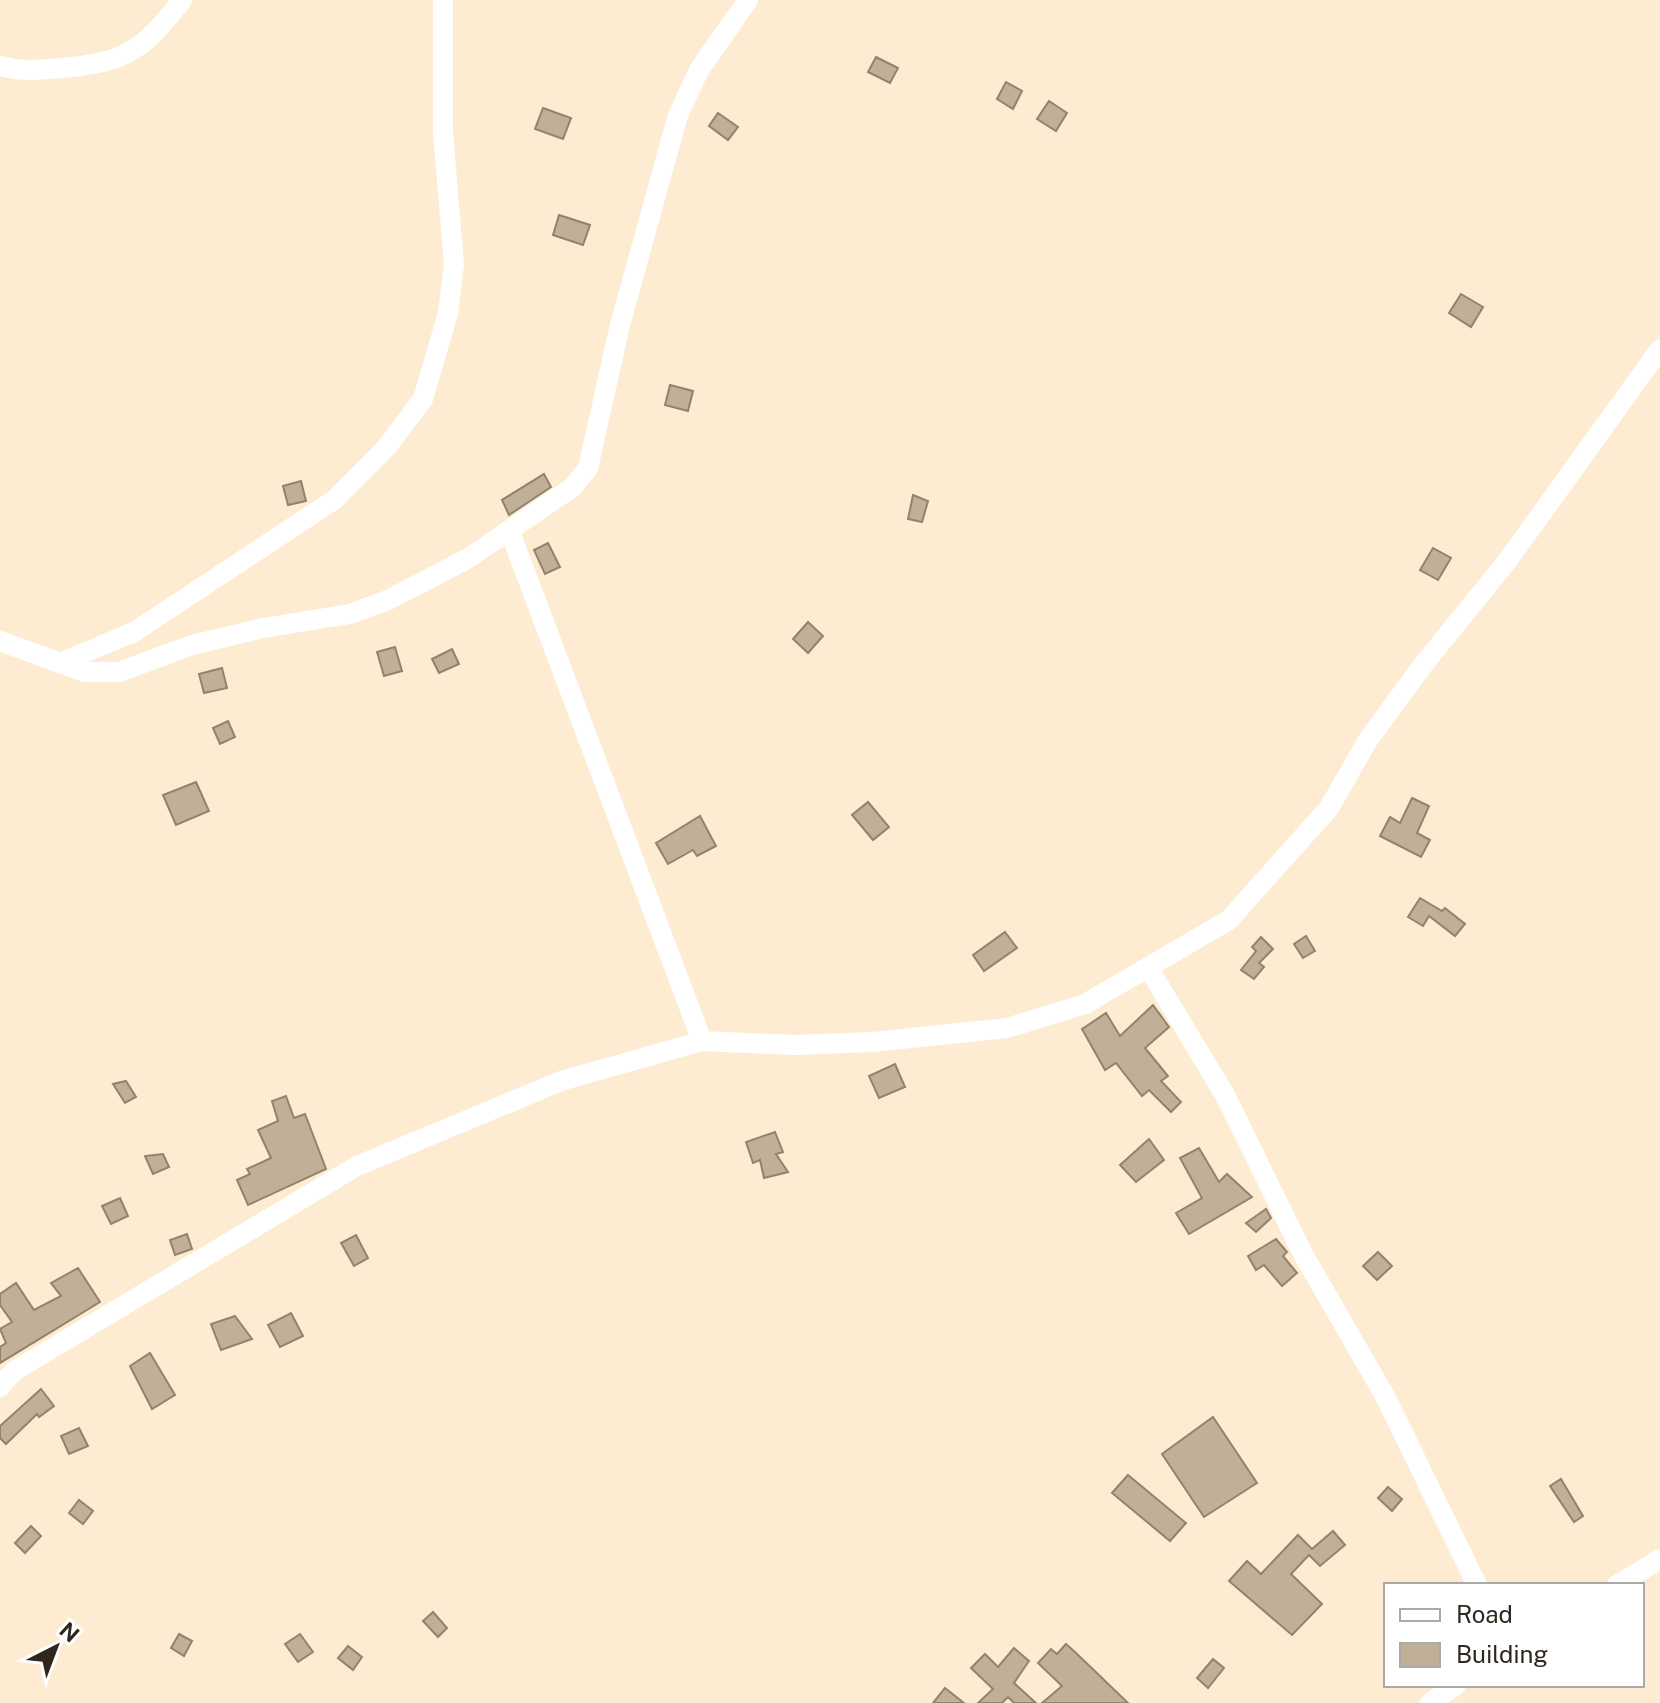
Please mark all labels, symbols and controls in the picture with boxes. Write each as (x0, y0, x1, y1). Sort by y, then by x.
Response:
legend (1384, 1583, 1644, 1687)
text: Road (1456, 1600, 1513, 1628)
north arrow (16, 1607, 96, 1687)
text: N (54, 1617, 84, 1648)
text: Building (1456, 1640, 1548, 1668)

